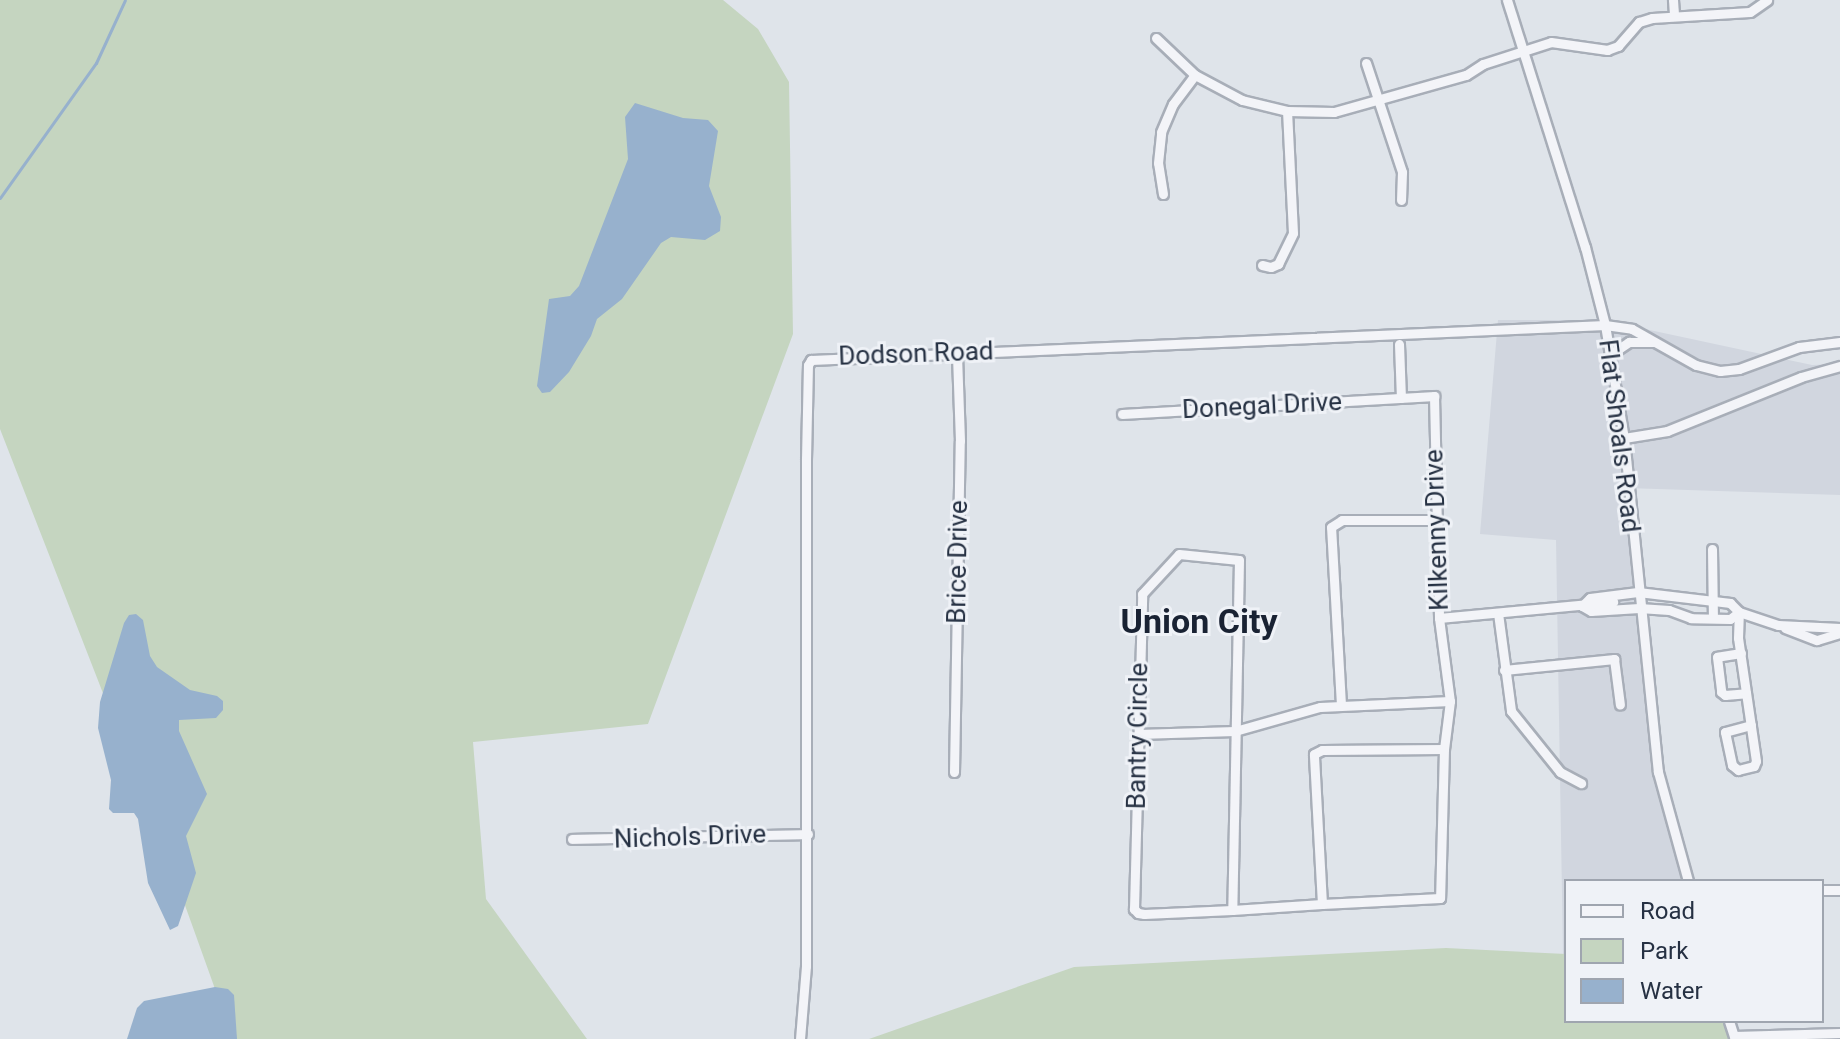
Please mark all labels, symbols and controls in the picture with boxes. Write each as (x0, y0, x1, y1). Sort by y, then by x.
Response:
street label: Dodson Road (838, 336, 994, 372)
street label: Flat Shoals Road (1592, 338, 1646, 534)
street label: Donegal Drive (1181, 386, 1343, 426)
street label: Kilkenny Drive (1419, 449, 1455, 611)
street label: Brice Drive (941, 500, 975, 624)
district label: Union City (1120, 602, 1278, 642)
street label: Bantry Circle (1121, 662, 1155, 810)
street label: Nichols Drive (613, 819, 767, 855)
legend (1564, 879, 1824, 1023)
text: Road (1640, 897, 1695, 925)
text: Park (1640, 937, 1688, 965)
text: Water (1640, 977, 1703, 1005)

